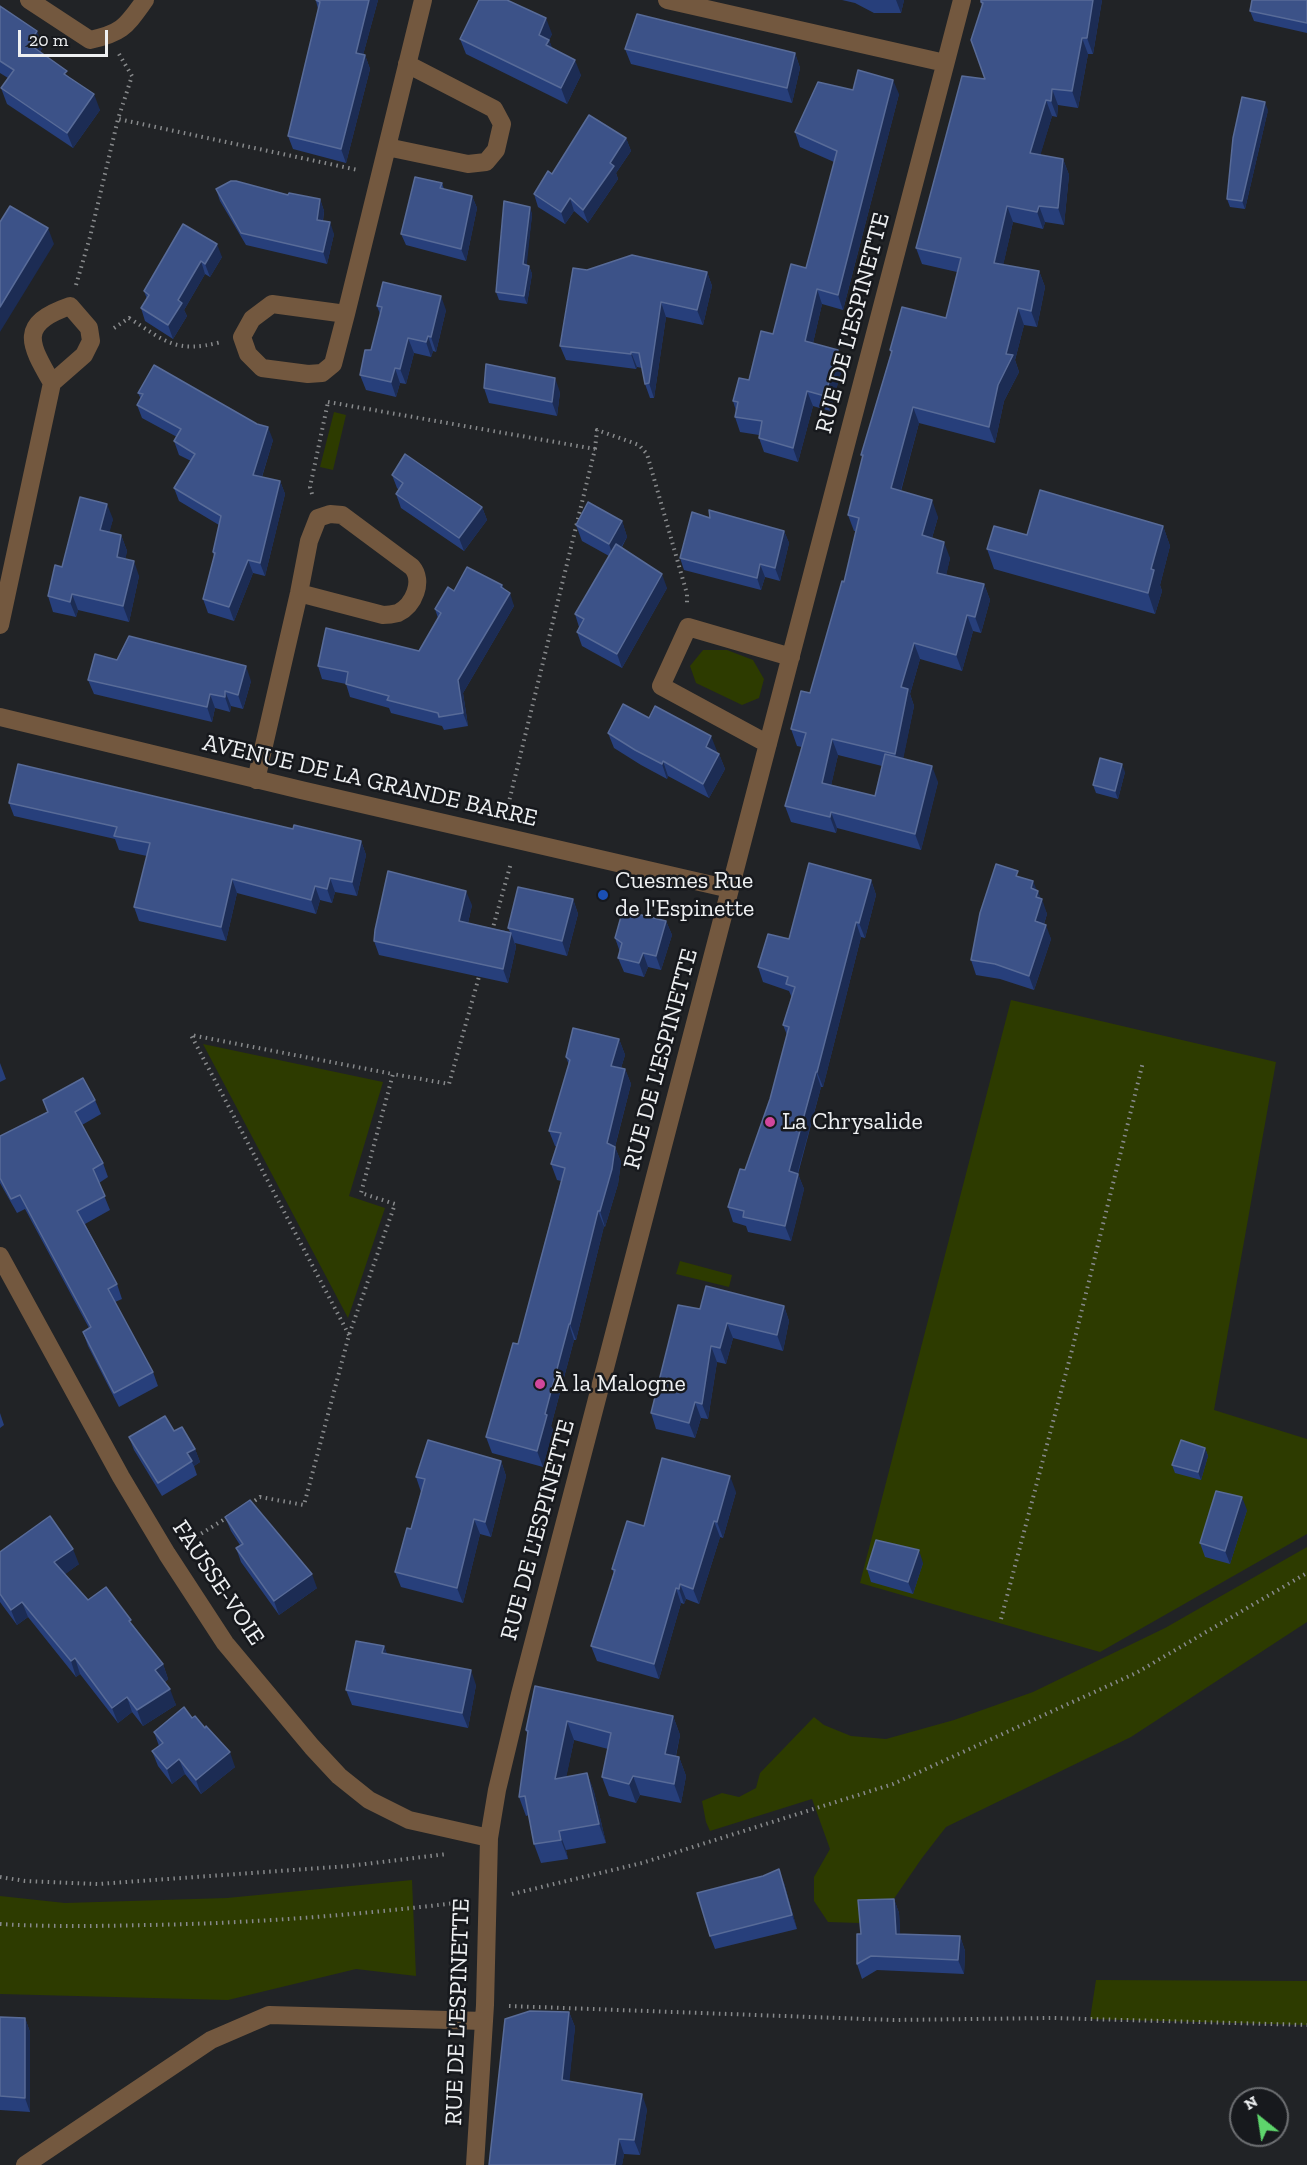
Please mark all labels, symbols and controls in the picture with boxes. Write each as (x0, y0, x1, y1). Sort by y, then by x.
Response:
scale bar (21, 18, 111, 56)
text: 20 m (29, 29, 68, 51)
street label: RUE DE L'ESPINETTE (810, 210, 896, 436)
street label: AVENUE DE LA GRANDE BARRE (200, 728, 540, 834)
place label: Cuesmes Rue de l'Espinette (615, 867, 754, 923)
marker: Cuesmes Rue de l'Espinette (596, 888, 610, 902)
street label: RUE DE L'ESPINETTE (618, 946, 704, 1172)
place label: La Chrysalide (782, 1108, 923, 1136)
marker: La Chrysalide (763, 1115, 777, 1129)
place label: À la Malogne (552, 1370, 686, 1398)
marker: À la Malogne (533, 1377, 547, 1391)
street label: RUE DE L'ESPINETTE (495, 1417, 581, 1643)
street label: FAUSSE-VOIE (166, 1515, 270, 1651)
street label: RUE DE L'ESPINETTE (440, 1898, 476, 2126)
north arrow (1229, 2087, 1289, 2147)
text: N (1241, 2091, 1261, 2114)

